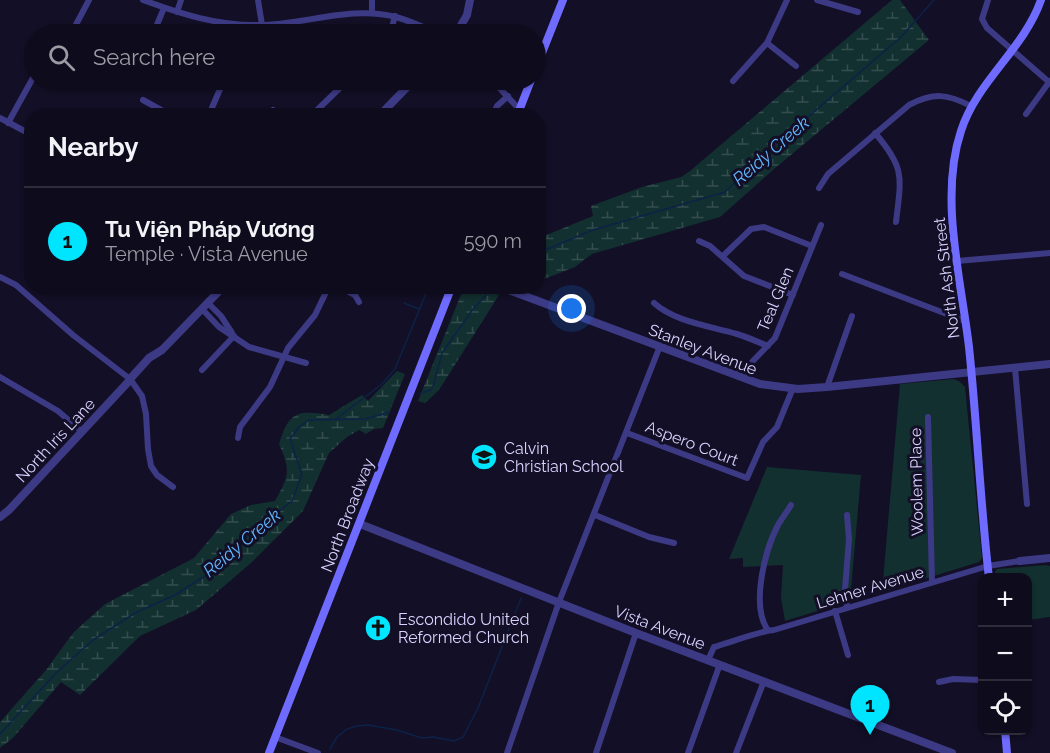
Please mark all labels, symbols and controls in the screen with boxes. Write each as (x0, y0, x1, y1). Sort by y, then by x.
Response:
search box (24, 24, 546, 90)
icon: search (45, 41, 78, 74)
text: Search here (93, 44, 215, 70)
water label: Reidy Creek (728, 111, 814, 190)
text: Nearby (48, 132, 138, 162)
text: Tu Viện Pháp Vương (105, 216, 315, 242)
street label: North Ash Street (930, 216, 963, 340)
text: 1 (63, 229, 72, 253)
text: 590 m (464, 229, 522, 253)
text: Temple · Vista Avenue (105, 242, 308, 266)
street label: Teal Glen (753, 264, 798, 334)
your location (557, 294, 586, 323)
street label: Stanley Avenue (646, 320, 760, 379)
street label: North Iris Lane (12, 394, 99, 486)
street label: Aspero Court (643, 417, 741, 470)
street label: Woolem Place (906, 428, 927, 536)
place label: Calvin Christian School (504, 439, 624, 476)
school or university icon: Calvin Christian School (469, 442, 499, 472)
street label: North Broadway (317, 455, 378, 575)
water label: Reidy Creek (199, 504, 285, 581)
street label: Lehner Avenue (814, 562, 926, 613)
map controls (978, 573, 1032, 735)
button: + (978, 573, 1032, 627)
street label: Vista Avenue (612, 601, 708, 654)
place label: Escondido United Reformed Church (398, 610, 529, 647)
church icon: Escondido United Reformed Church (363, 613, 393, 643)
button: − (978, 627, 1032, 681)
button: locate (978, 681, 1032, 735)
pin: 1 (850, 686, 890, 735)

